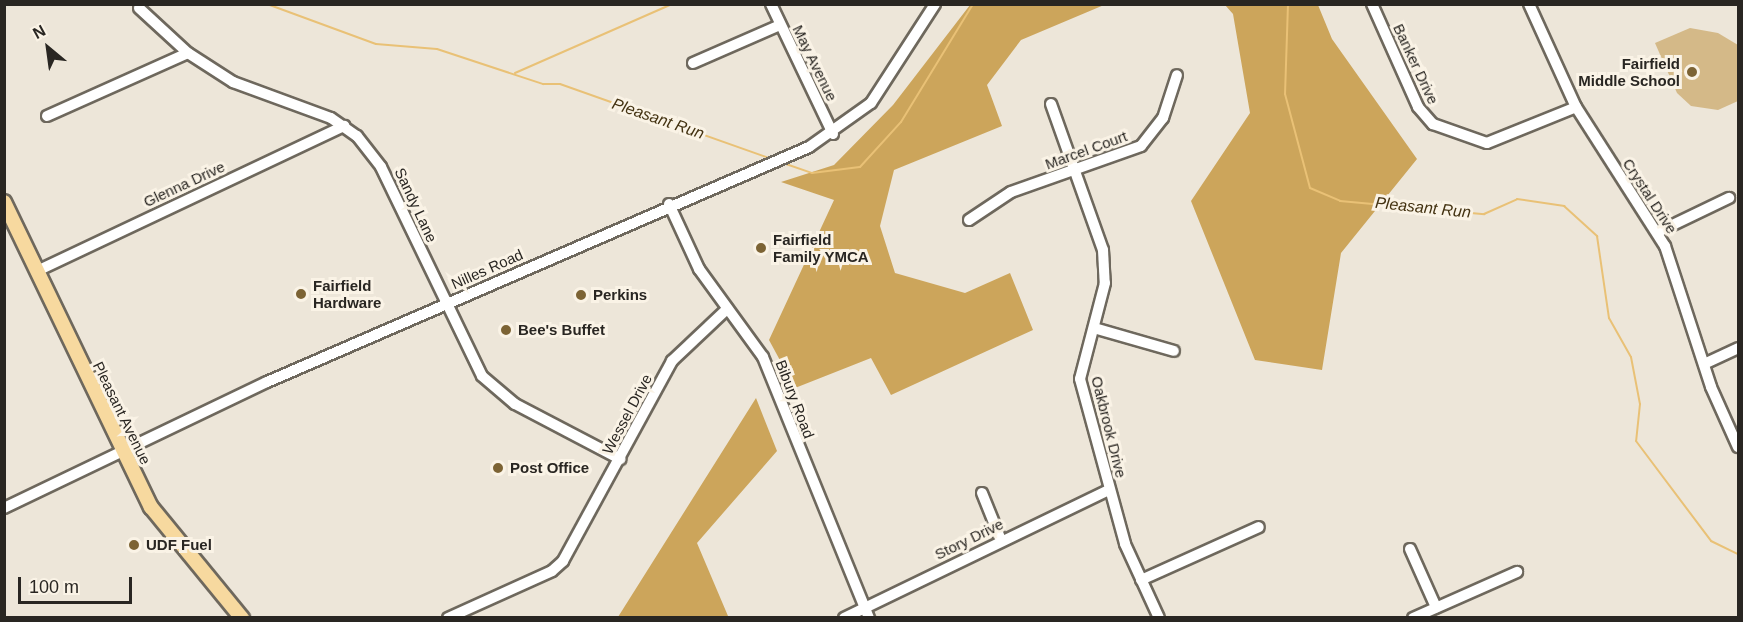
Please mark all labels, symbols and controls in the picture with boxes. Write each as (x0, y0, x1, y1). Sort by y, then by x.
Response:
north arrow (18, 18, 78, 78)
street label: Banker Drive (1390, 21, 1442, 107)
text: N (30, 22, 48, 42)
street label: May Avenue (789, 22, 841, 104)
place label: Fairfield Middle School (1578, 54, 1680, 89)
marker: Fairfield Middle School (1685, 65, 1699, 79)
water label: Pleasant Run (609, 94, 707, 144)
street label: Marcel Court (1043, 127, 1129, 173)
street label: Crystal Drive (1619, 155, 1681, 237)
street label: Glenna Drive (141, 157, 227, 211)
street label: Sandy Lane (391, 165, 441, 245)
water label: Pleasant Run (1374, 193, 1472, 223)
place label: Fairfield Family YMCA (773, 230, 869, 265)
marker: Fairfield Family YMCA (754, 241, 768, 255)
street label: Nilles Road (448, 245, 526, 293)
place label: Fairfield Hardware (313, 276, 381, 311)
place label: Perkins (593, 286, 647, 304)
marker: Fairfield Hardware (294, 287, 308, 301)
marker: Perkins (574, 288, 588, 302)
place label: Bee's Buffet (518, 321, 605, 339)
marker: Bee's Buffet (499, 323, 513, 337)
street label: Bibury Road (772, 357, 818, 441)
street label: Pleasant Avenue (89, 358, 155, 468)
street label: Wessel Drive (598, 371, 656, 457)
street label: Oakbrook Drive (1088, 374, 1130, 480)
place label: Post Office (510, 459, 589, 477)
marker: Post Office (491, 461, 505, 475)
street label: Story Drive (932, 515, 1006, 563)
place label: UDF Fuel (146, 536, 212, 554)
marker: UDF Fuel (127, 538, 141, 552)
scale bar (21, 565, 135, 603)
text: 100 m (29, 577, 79, 597)

